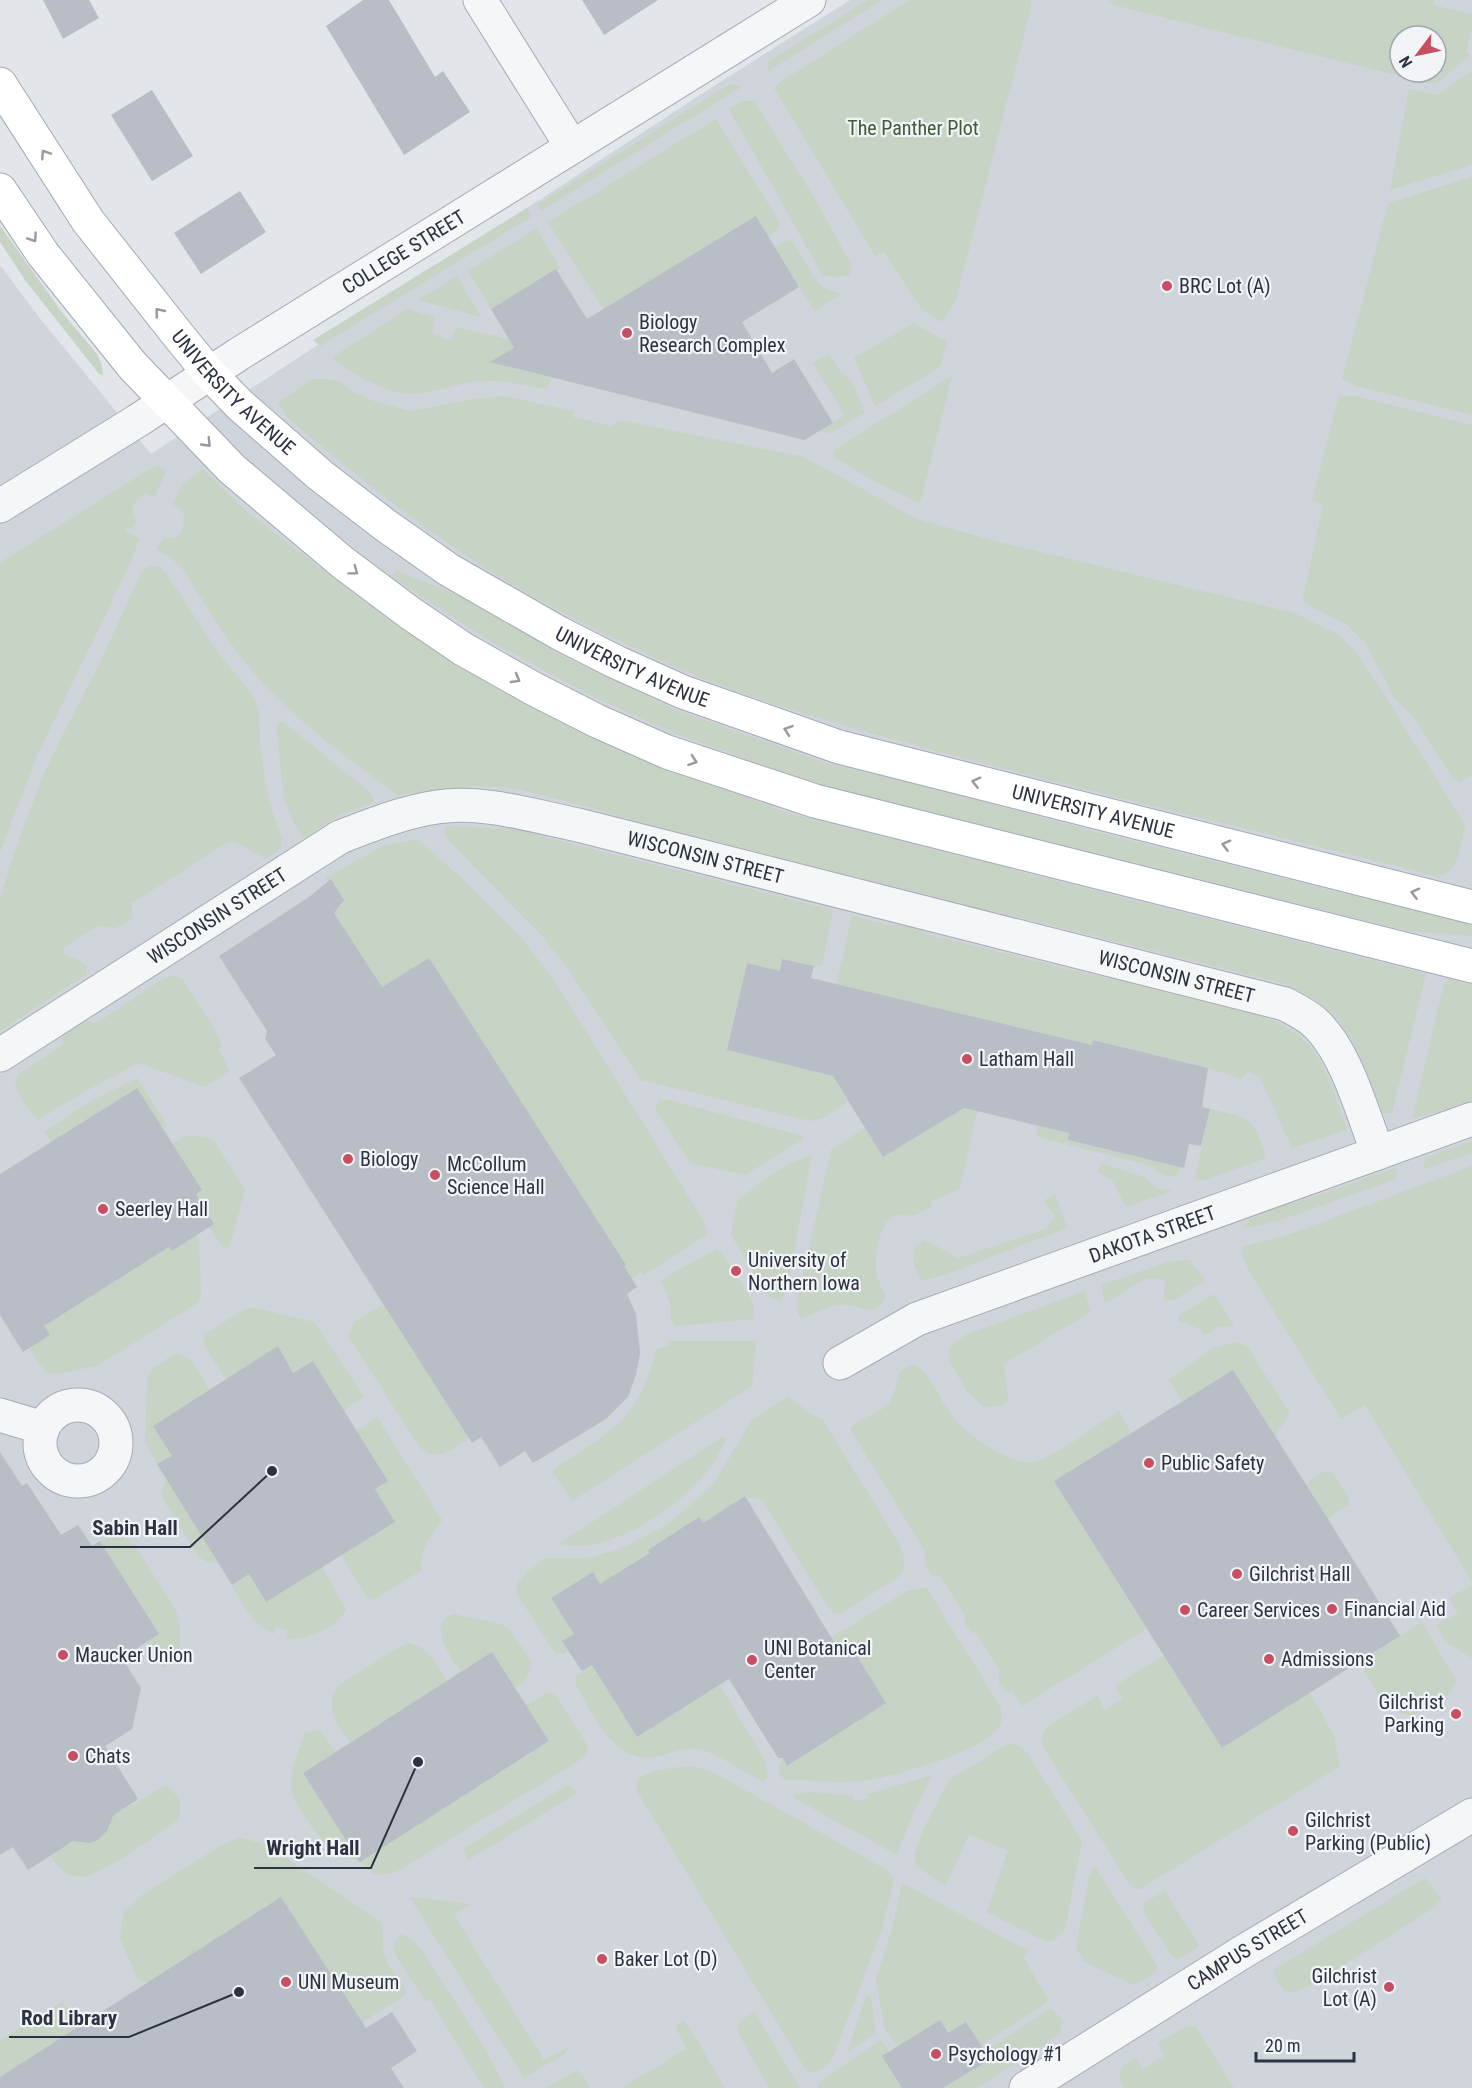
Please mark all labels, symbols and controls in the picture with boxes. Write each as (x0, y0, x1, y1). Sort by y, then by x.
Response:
north arrow (1388, 24, 1448, 84)
text: N (1395, 52, 1416, 71)
park label: The Panther Plot (847, 116, 979, 140)
one-way arrow (41, 150, 52, 161)
street label: COLLEGE STREET (337, 204, 470, 299)
one-way arrow (26, 232, 37, 243)
place label: BRC Lot (A) (1179, 274, 1271, 298)
marker: BRC Lot (A) (1160, 279, 1174, 293)
one-way arrow (155, 307, 166, 318)
place label: Biology Research Complex (639, 310, 786, 357)
street label: UNIVERSITY AVENUE (167, 325, 300, 460)
marker: Biology Research Complex (620, 326, 634, 340)
one-way arrow (200, 436, 211, 447)
one-way arrow (347, 564, 358, 575)
street label: UNIVERSITY AVENUE (552, 621, 712, 712)
one-way arrow (510, 672, 520, 683)
one-way arrow (783, 725, 794, 737)
one-way arrow (687, 753, 698, 766)
one-way arrow (971, 776, 981, 789)
street label: UNIVERSITY AVENUE (1010, 779, 1177, 843)
street label: WISCONSIN STREET (625, 826, 786, 889)
one-way arrow (1221, 840, 1232, 852)
street label: WISCONSIN STREET (143, 862, 291, 969)
one-way arrow (1410, 887, 1420, 900)
street label: WISCONSIN STREET (1096, 945, 1257, 1008)
place label: Latham Hall (979, 1047, 1074, 1071)
marker: Latham Hall (960, 1052, 974, 1066)
place label: Biology (360, 1147, 418, 1171)
marker: Biology (341, 1152, 355, 1166)
place label: McCollum Science Hall (447, 1152, 545, 1199)
marker: McCollum Science Hall (428, 1168, 442, 1182)
place label: Seerley Hall (115, 1197, 208, 1221)
street label: DAKOTA STREET (1086, 1200, 1219, 1268)
marker: Seerley Hall (96, 1202, 110, 1216)
place label: University of Northern Iowa (748, 1248, 860, 1295)
marker: University of Northern Iowa (729, 1264, 743, 1278)
place label: Public Safety (1161, 1451, 1264, 1475)
marker: Public Safety (1142, 1456, 1156, 1470)
callout: Sabin Hall (80, 1508, 190, 1547)
text: Sabin Hall (92, 1516, 178, 1540)
place label: Gilchrist Hall (1249, 1562, 1350, 1586)
marker: Gilchrist Hall (1230, 1567, 1244, 1581)
place label: Financial Aid (1344, 1597, 1446, 1621)
place label: Career Services (1197, 1598, 1320, 1622)
marker: Financial Aid (1325, 1602, 1339, 1616)
marker: Career Services (1178, 1603, 1192, 1617)
place label: UNI Botanical Center (764, 1636, 871, 1683)
place label: Maucker Union (75, 1643, 193, 1667)
place label: Admissions (1281, 1647, 1374, 1671)
marker: Maucker Union (56, 1648, 70, 1662)
marker: Admissions (1262, 1652, 1276, 1666)
marker: UNI Botanical Center (745, 1653, 759, 1667)
place label: Gilchrist Parking (1378, 1690, 1444, 1737)
marker: Gilchrist Parking (1449, 1707, 1463, 1721)
place label: Chats (85, 1744, 131, 1768)
marker: Chats (66, 1749, 80, 1763)
place label: Gilchrist Parking (Public) (1305, 1808, 1431, 1855)
marker: Gilchrist Parking (Public) (1286, 1824, 1300, 1838)
callout: Wright Hall (254, 1829, 371, 1868)
text: Wright Hall (266, 1836, 360, 1860)
street label: CAMPUS STREET (1183, 1904, 1312, 1996)
place label: Baker Lot (D) (614, 1947, 718, 1971)
marker: Baker Lot (D) (595, 1952, 609, 1966)
place label: Gilchrist Lot (A) (1311, 1964, 1377, 2011)
place label: UNI Museum (298, 1970, 399, 1994)
marker: UNI Museum (279, 1975, 293, 1989)
marker: Gilchrist Lot (A) (1382, 1980, 1396, 1994)
callout: Rod Library (9, 1998, 129, 2037)
text: Rod Library (21, 2006, 118, 2030)
scale bar (1256, 2025, 1354, 2063)
text: 20 m (1265, 2035, 1300, 2056)
place label: Psychology #1 (948, 2042, 1064, 2066)
marker: Psychology #1 (929, 2047, 943, 2061)

